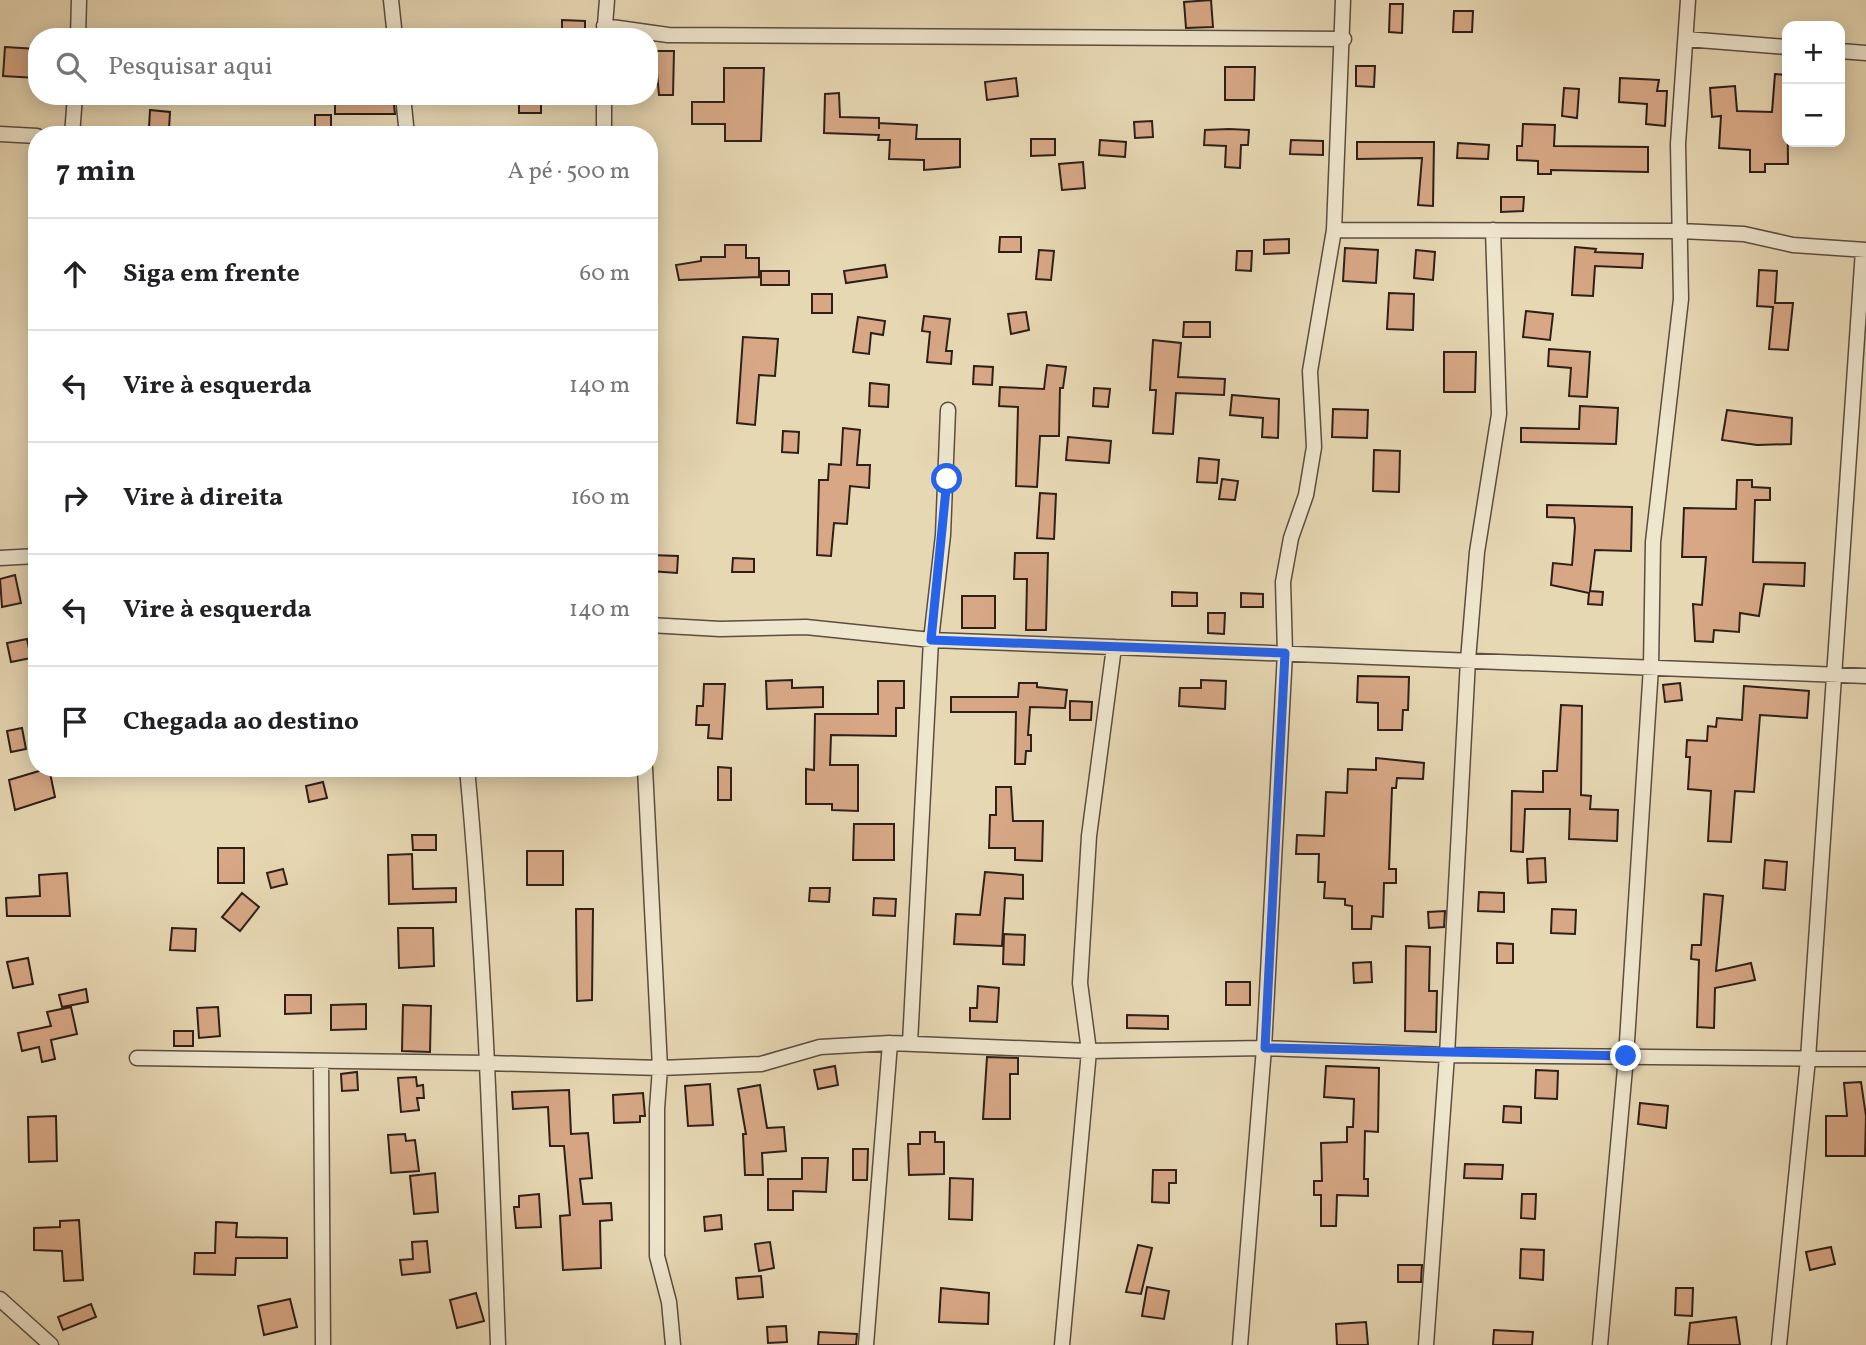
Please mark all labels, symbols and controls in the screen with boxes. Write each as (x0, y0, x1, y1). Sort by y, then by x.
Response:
map controls (1782, 21, 1845, 147)
button: + (1782, 21, 1845, 84)
search box (28, 28, 658, 105)
icon: search (52, 48, 90, 86)
text: Pesquisar aqui (108, 49, 273, 85)
button: − (1782, 84, 1845, 147)
text: 7 min (56, 151, 136, 193)
text: A pé · 500 m (508, 156, 630, 188)
icon: ahead (56, 255, 94, 293)
text: Siga em frente (123, 256, 300, 292)
text: 60 m (580, 258, 630, 290)
icon: left (56, 367, 94, 405)
text: Vire à esquerda (123, 368, 312, 404)
text: 140 m (569, 370, 630, 402)
route start (931, 463, 962, 494)
icon: right (56, 479, 94, 517)
text: Vire à direita (123, 480, 283, 516)
text: 160 m (571, 482, 630, 514)
icon: left (56, 591, 94, 629)
text: Vire à esquerda (123, 592, 312, 628)
text: 140 m (569, 594, 630, 626)
icon: arrive (56, 703, 94, 741)
text: Chegada ao destino (123, 704, 359, 740)
route end (1610, 1040, 1641, 1071)

